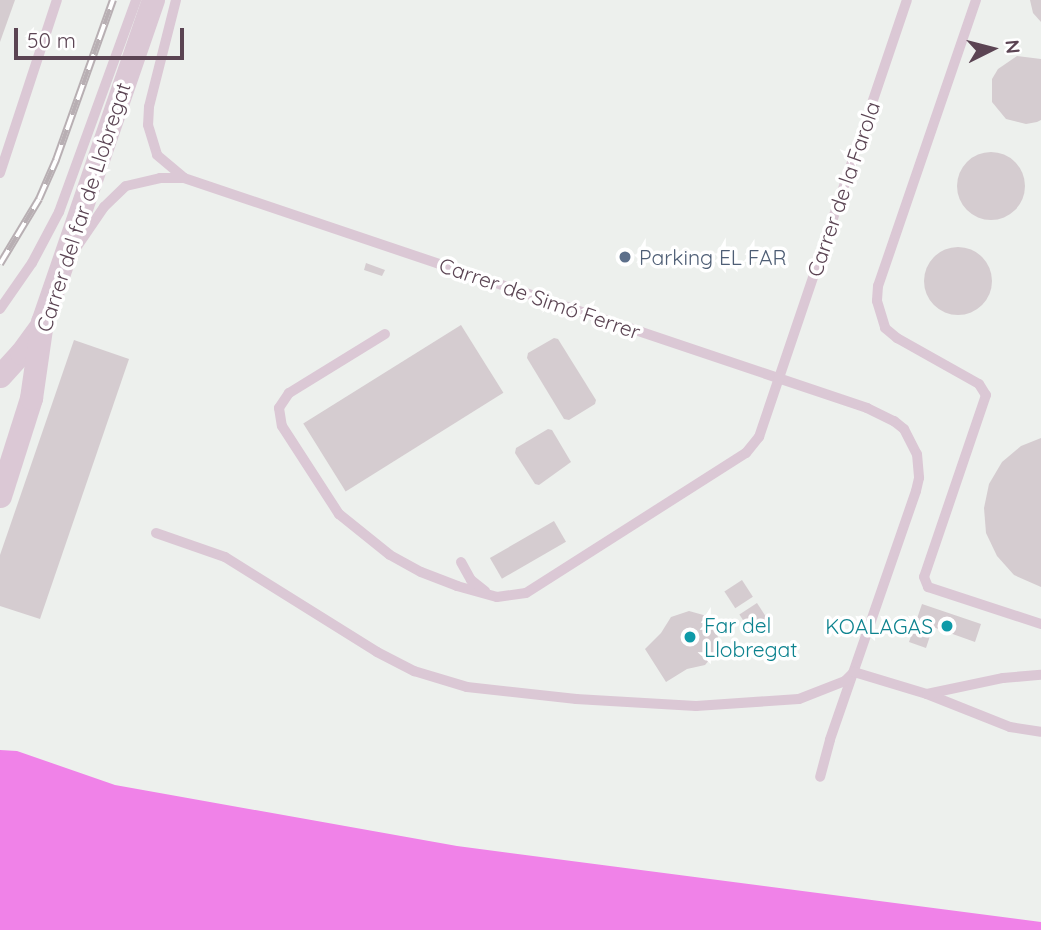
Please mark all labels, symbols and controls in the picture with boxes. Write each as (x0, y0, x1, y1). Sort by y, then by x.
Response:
scale bar (18, 14, 187, 58)
north arrow (957, 14, 1027, 84)
text: 50 m (27, 27, 76, 53)
text: N (1000, 39, 1026, 55)
street label: Carrer del far de Llobregat (31, 79, 135, 335)
street label: Carrer de la Farola (801, 98, 885, 280)
place label: Parking EL FAR (639, 244, 787, 270)
marker: Parking EL FAR (617, 249, 633, 265)
street label: Carrer de Simó Ferrer (436, 252, 644, 344)
place label: Far del Llobregat (704, 612, 797, 662)
place label: KOALAGAS (825, 613, 933, 639)
marker: KOALAGAS (939, 618, 955, 634)
marker: Far del Llobregat (682, 629, 698, 645)

